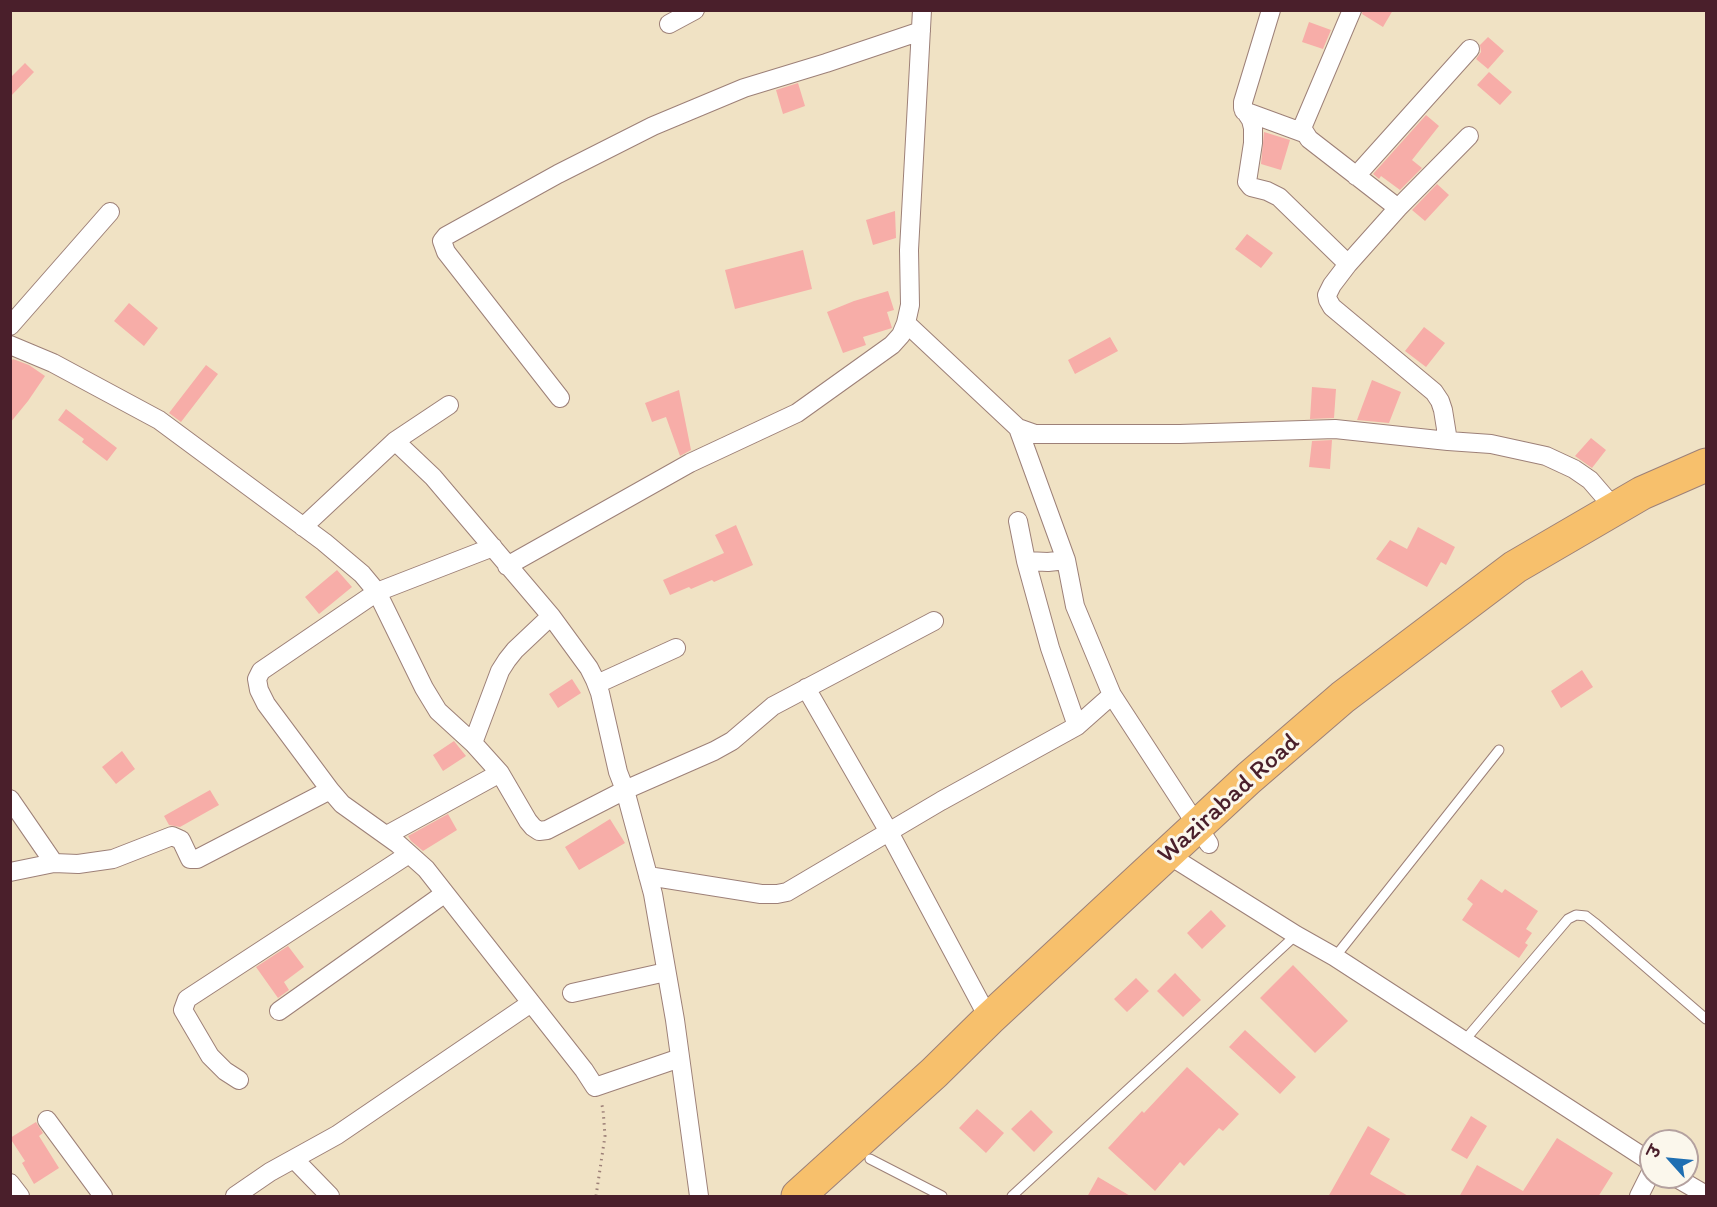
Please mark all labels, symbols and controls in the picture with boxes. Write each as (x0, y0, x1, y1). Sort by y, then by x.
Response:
street label: Wazirabad Road (1152, 727, 1306, 871)
north arrow (1639, 1129, 1699, 1189)
text: उ (1643, 1142, 1665, 1161)

